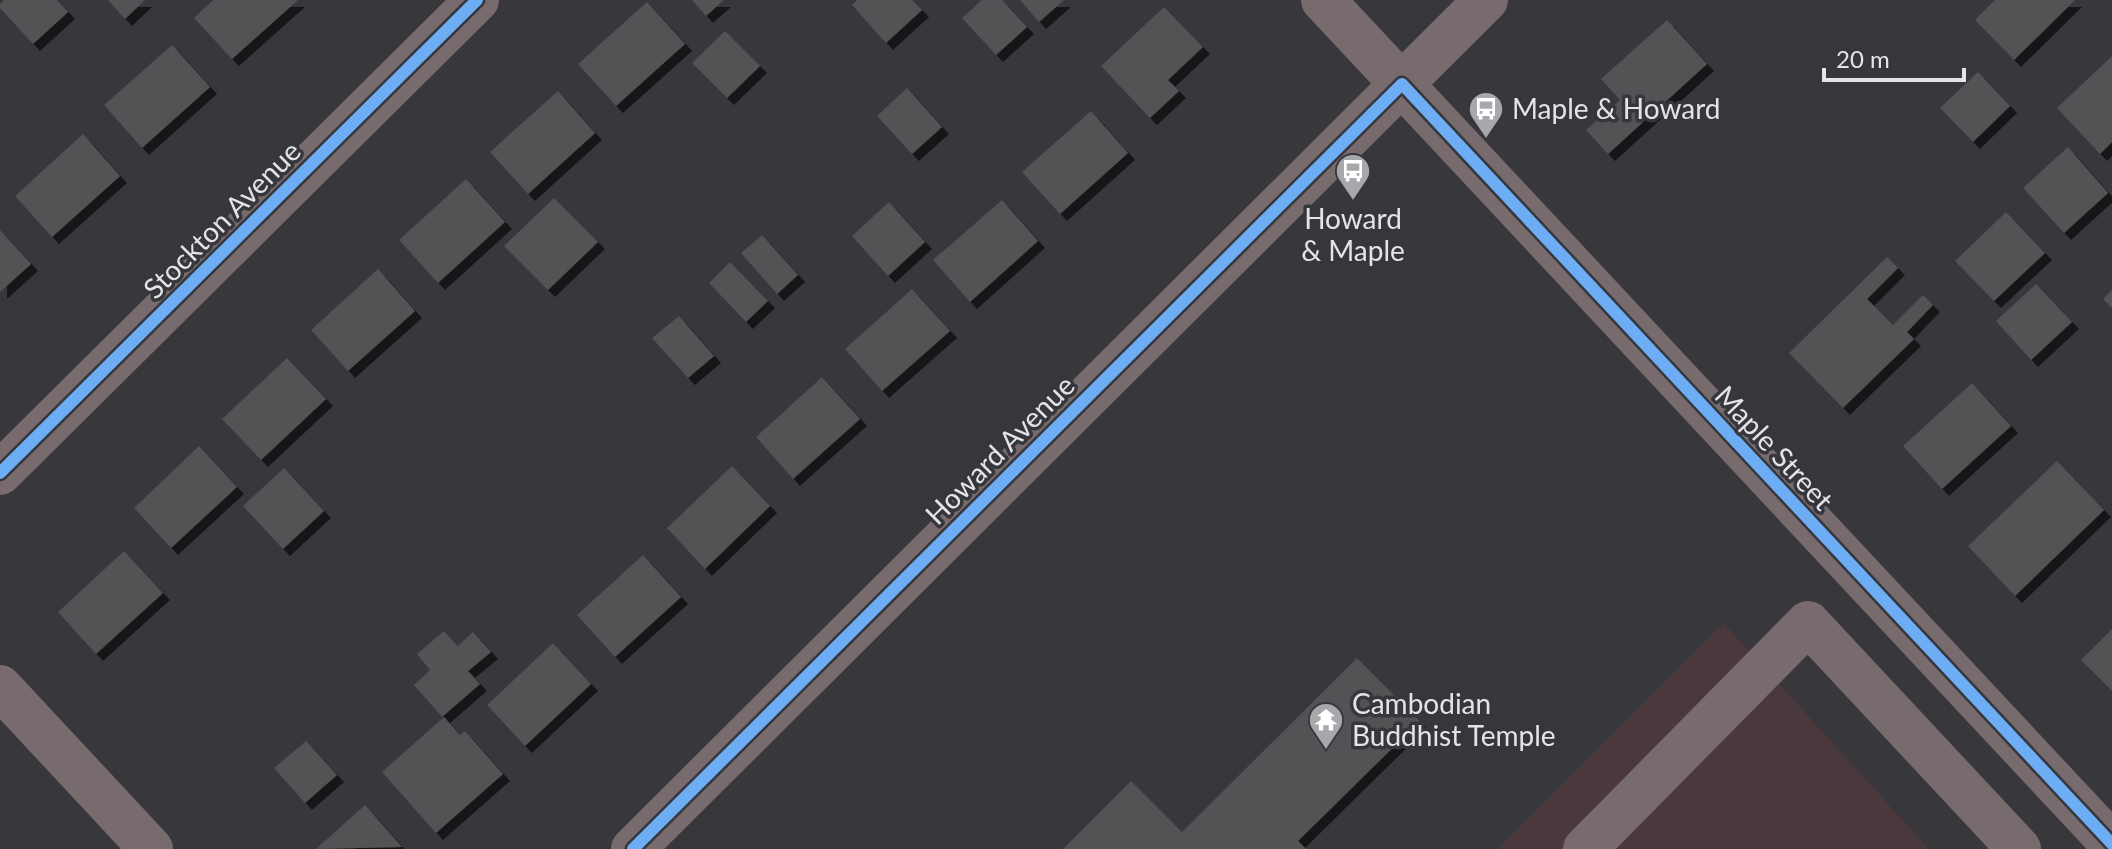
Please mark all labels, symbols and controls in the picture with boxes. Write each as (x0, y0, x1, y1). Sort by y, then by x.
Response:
scale bar (1824, 32, 1964, 82)
text: 20 m (1836, 44, 1890, 73)
bus stop icon: Maple & Howard (1467, 90, 1505, 140)
place label: Maple & Howard (1512, 91, 1721, 125)
street label: Stockton Avenue (136, 134, 307, 305)
bus stop icon: Howard & Maple (1334, 152, 1372, 202)
place label: Howard & Maple (1301, 201, 1405, 267)
street label: Howard Avenue (918, 368, 1081, 531)
street label: Maple Street (1709, 378, 1841, 517)
place label: Cambodian Buddhist Temple (1352, 686, 1556, 752)
temple icon: Cambodian Buddhist Temple (1307, 701, 1345, 751)

